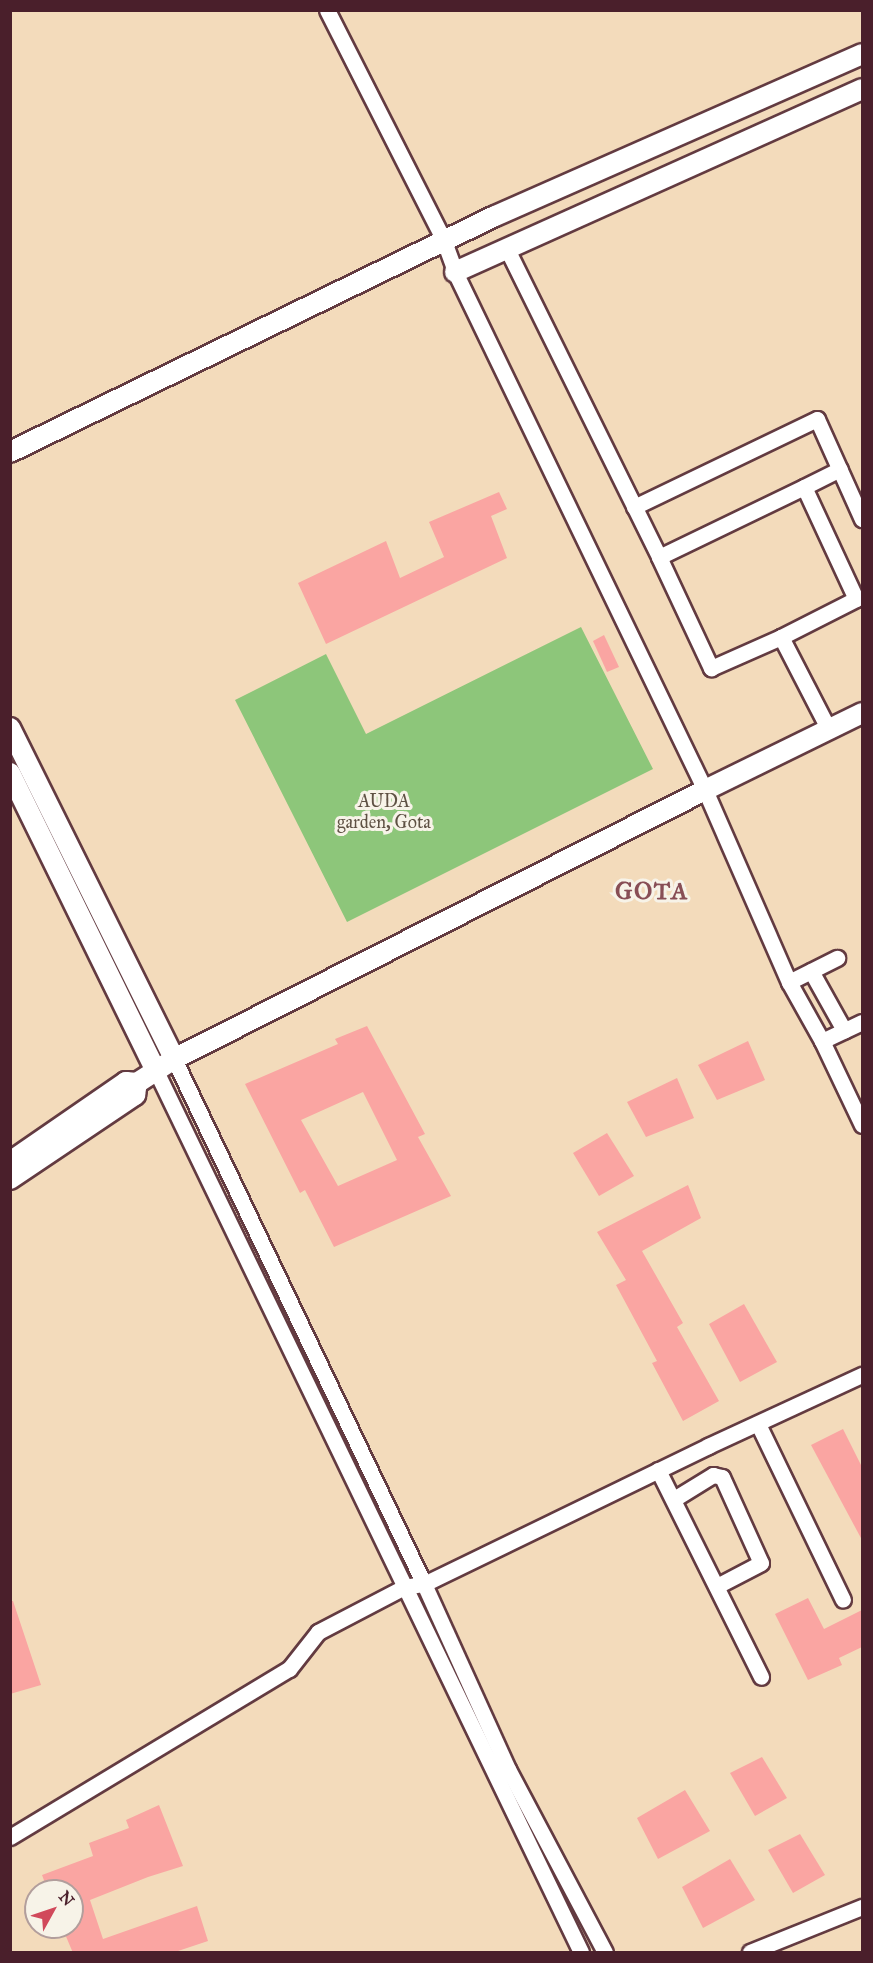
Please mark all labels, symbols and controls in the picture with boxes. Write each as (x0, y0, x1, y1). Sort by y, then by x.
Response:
park label: AUDA garden, Gota (337, 791, 431, 834)
district label: GOTA (615, 878, 689, 906)
north arrow (24, 1879, 84, 1939)
text: N (55, 1887, 78, 1910)

